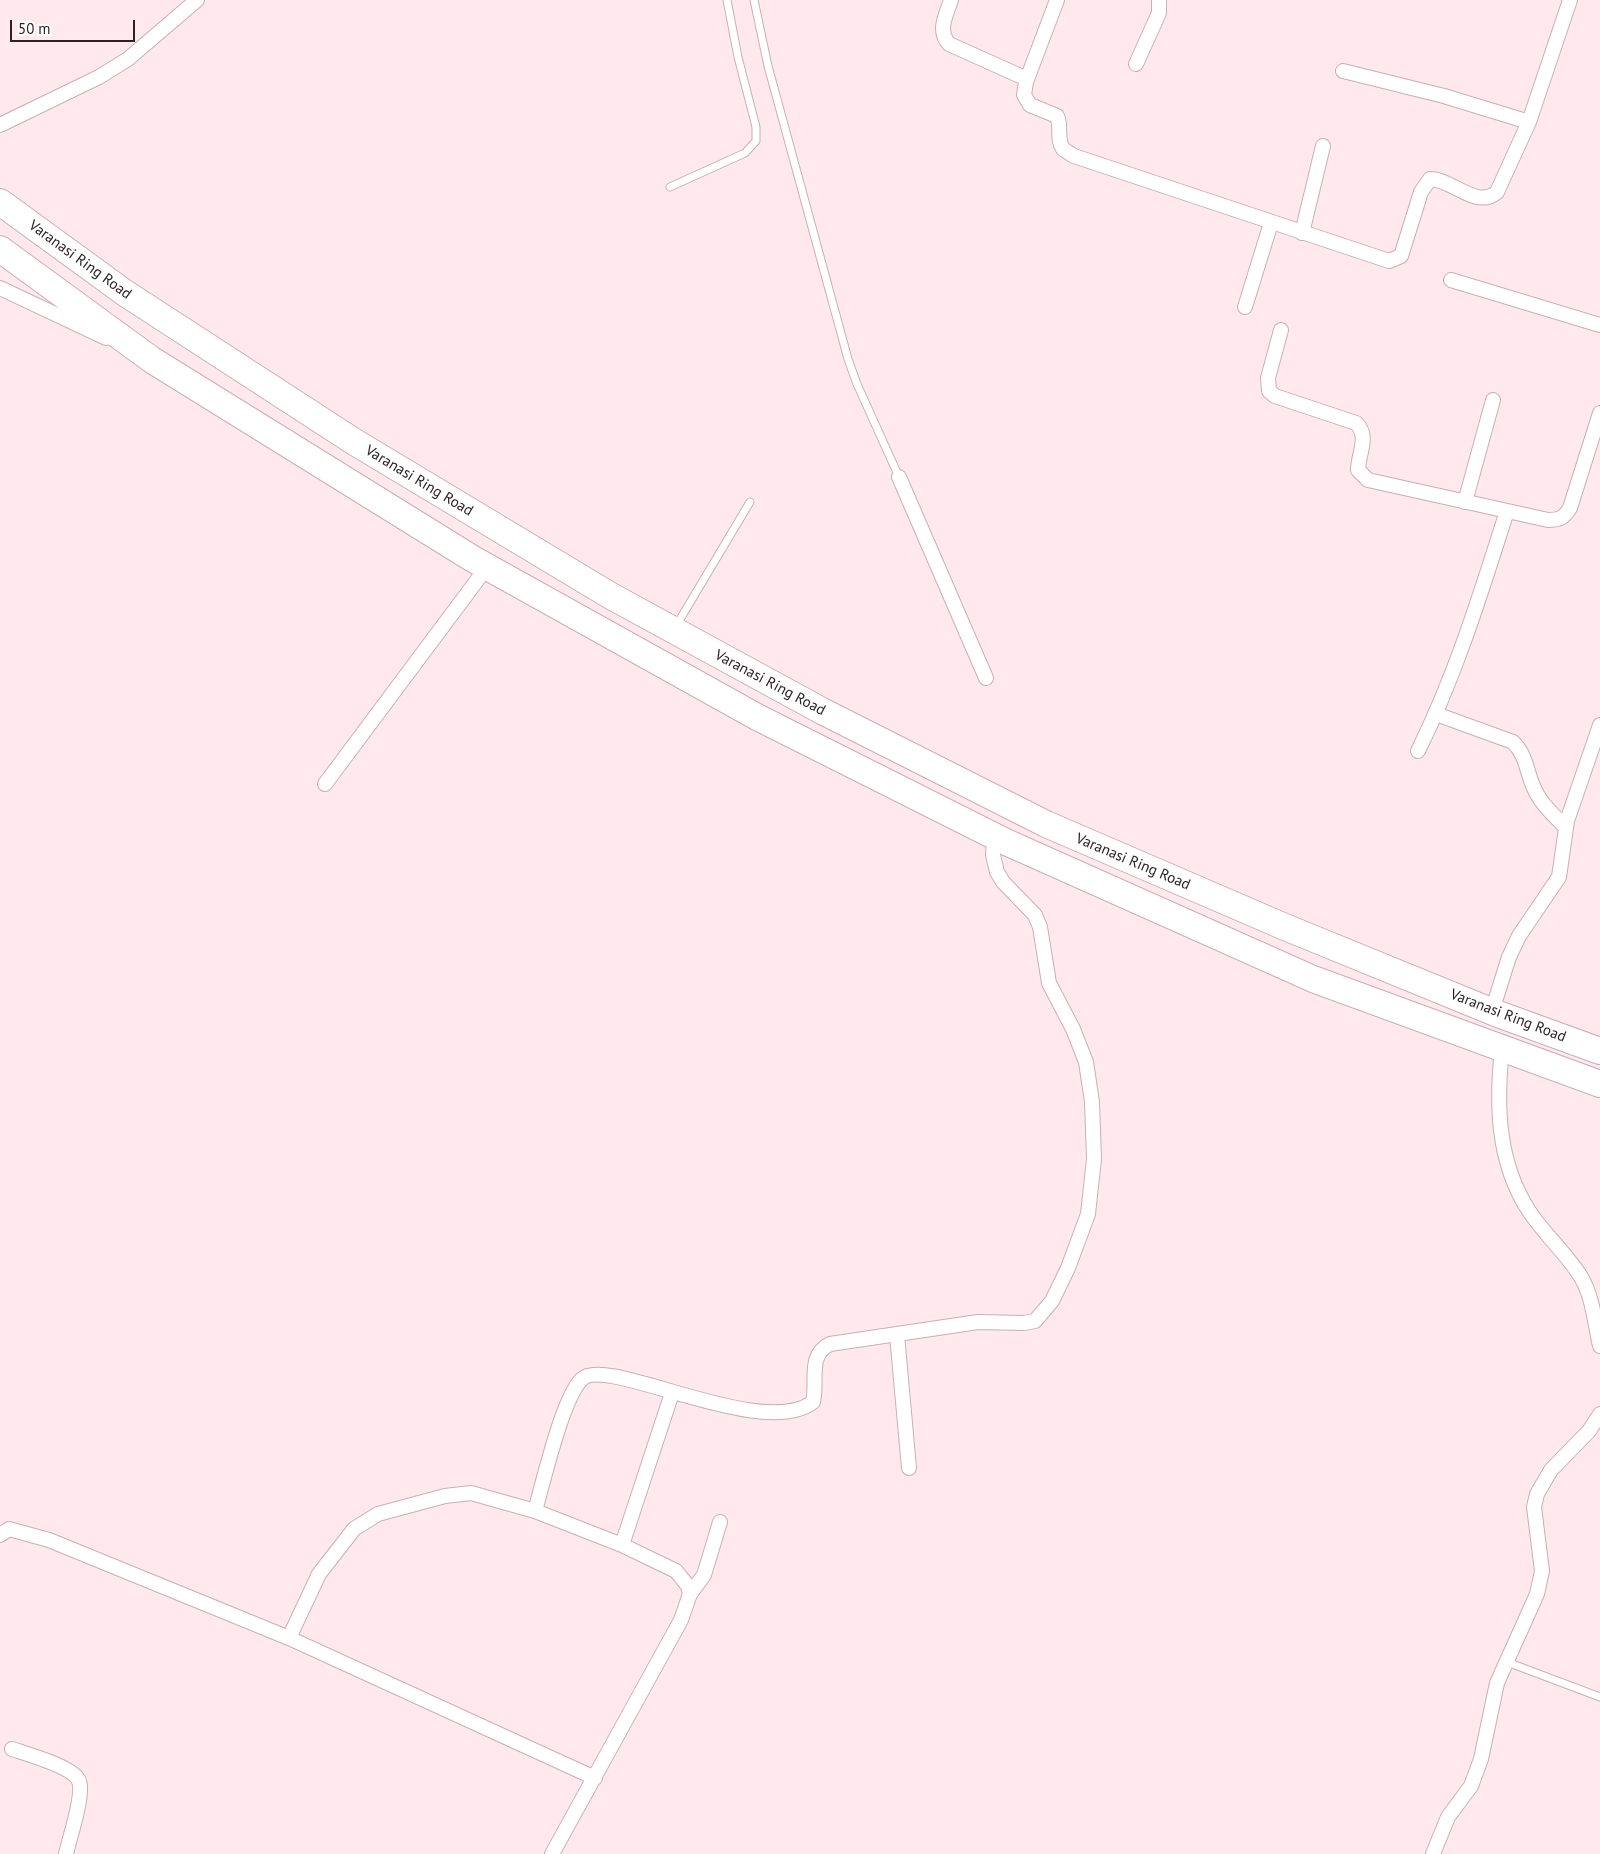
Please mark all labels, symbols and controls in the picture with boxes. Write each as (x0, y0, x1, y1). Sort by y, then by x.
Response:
scale bar (12, 10, 138, 42)
text: 50 m (18, 19, 51, 38)
street label: Varanasi Ring Road (25, 217, 135, 303)
street label: Varanasi Ring Road (362, 442, 476, 520)
street label: Varanasi Ring Road (712, 646, 828, 720)
street label: Varanasi Ring Road (1073, 830, 1193, 894)
street label: Varanasi Ring Road (1447, 986, 1569, 1046)

